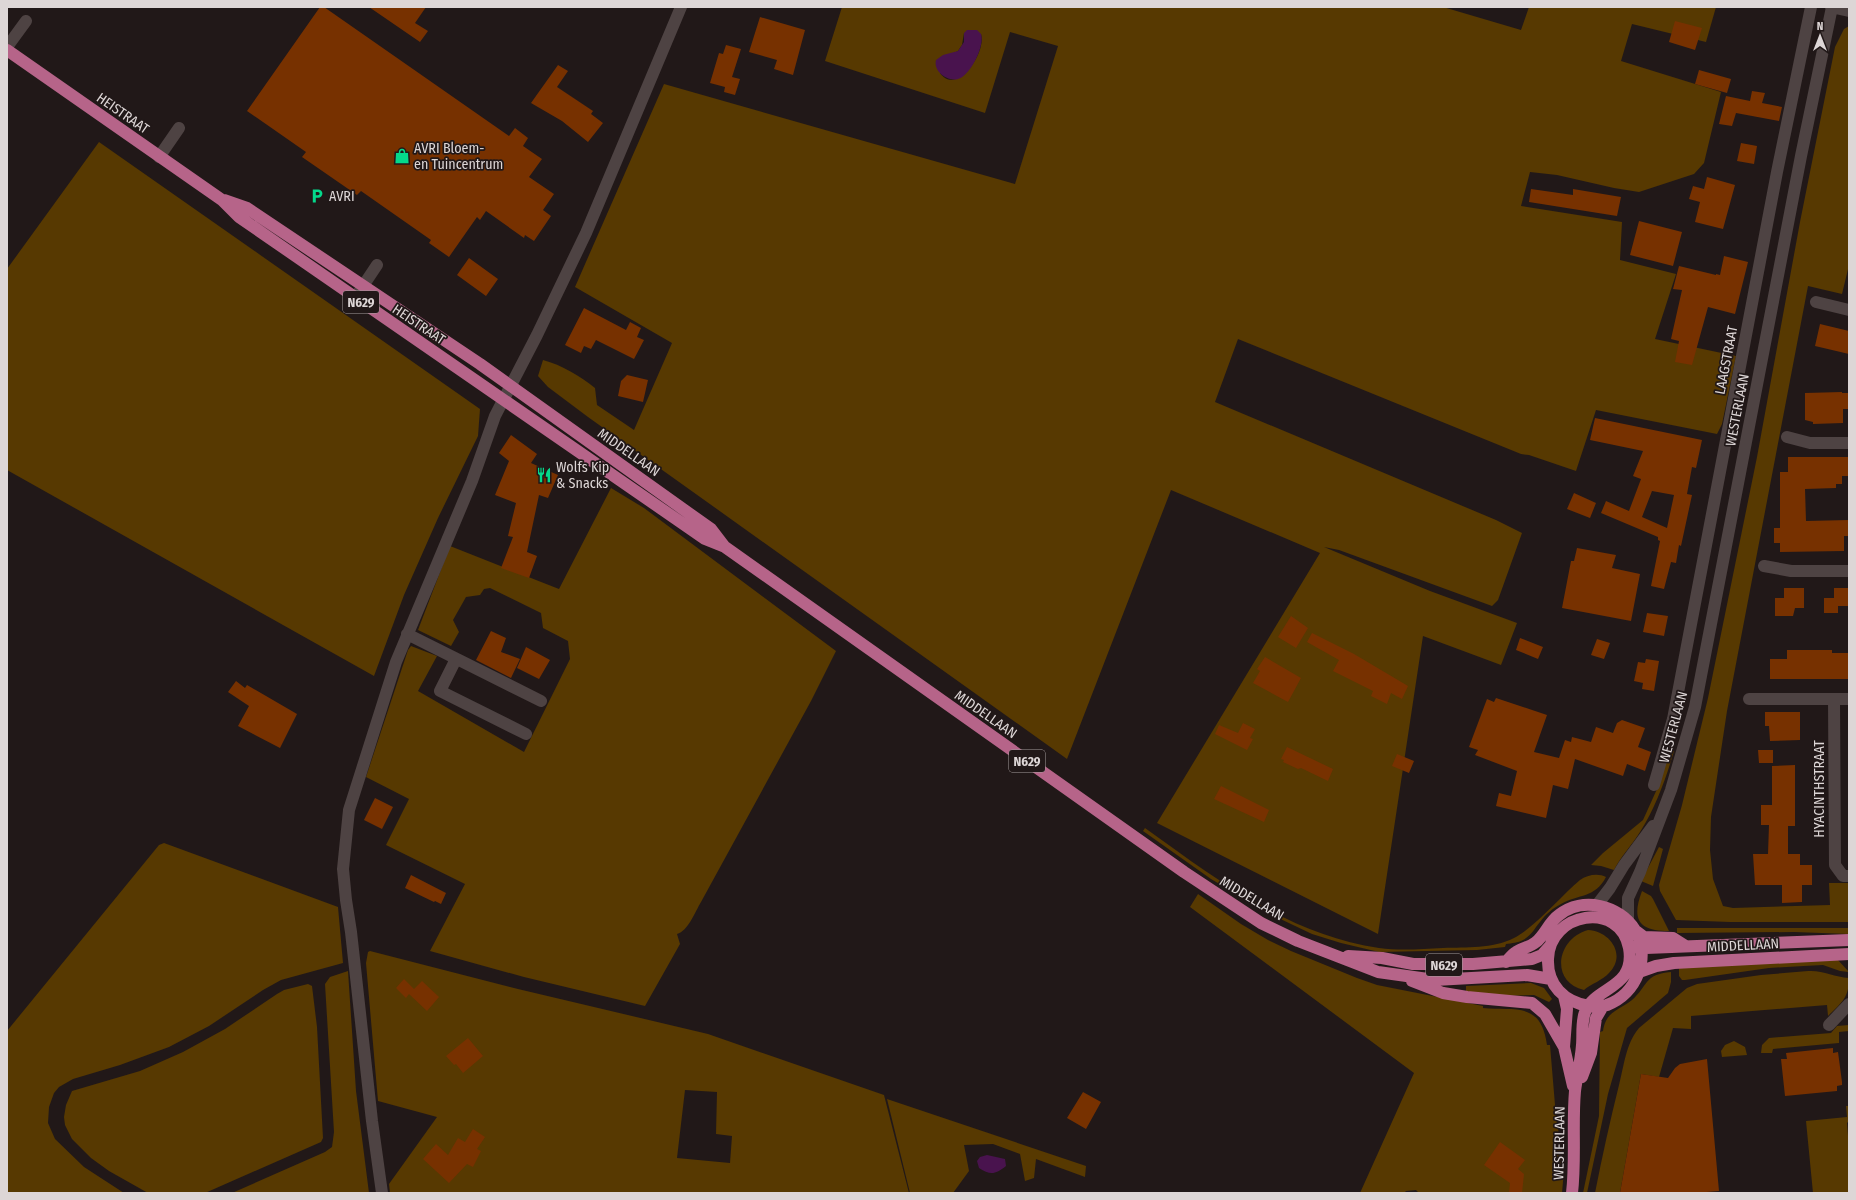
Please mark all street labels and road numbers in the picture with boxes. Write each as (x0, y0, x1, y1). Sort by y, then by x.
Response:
street label: HEISTRAAT (93, 89, 153, 138)
road number: N629 (343, 291, 379, 313)
street label: HEISTRAAT (389, 301, 449, 349)
street label: LAAGSTRAAT (1711, 324, 1742, 396)
street label: WESTERLAAN (1722, 372, 1753, 448)
street label: MIDDELLAAN (594, 425, 663, 480)
street label: MIDDELLAAN (951, 687, 1020, 742)
street label: WESTERLAAN (1656, 689, 1691, 765)
street label: HYACINTHSTRAAT (1811, 740, 1828, 838)
road number: N629 (1009, 750, 1045, 772)
street label: MIDDELLAAN (1216, 873, 1287, 924)
street label: MIDDELLAAN (1707, 935, 1779, 956)
road number: N629 (1426, 954, 1462, 976)
street label: WESTERLAAN (1550, 1106, 1569, 1180)

